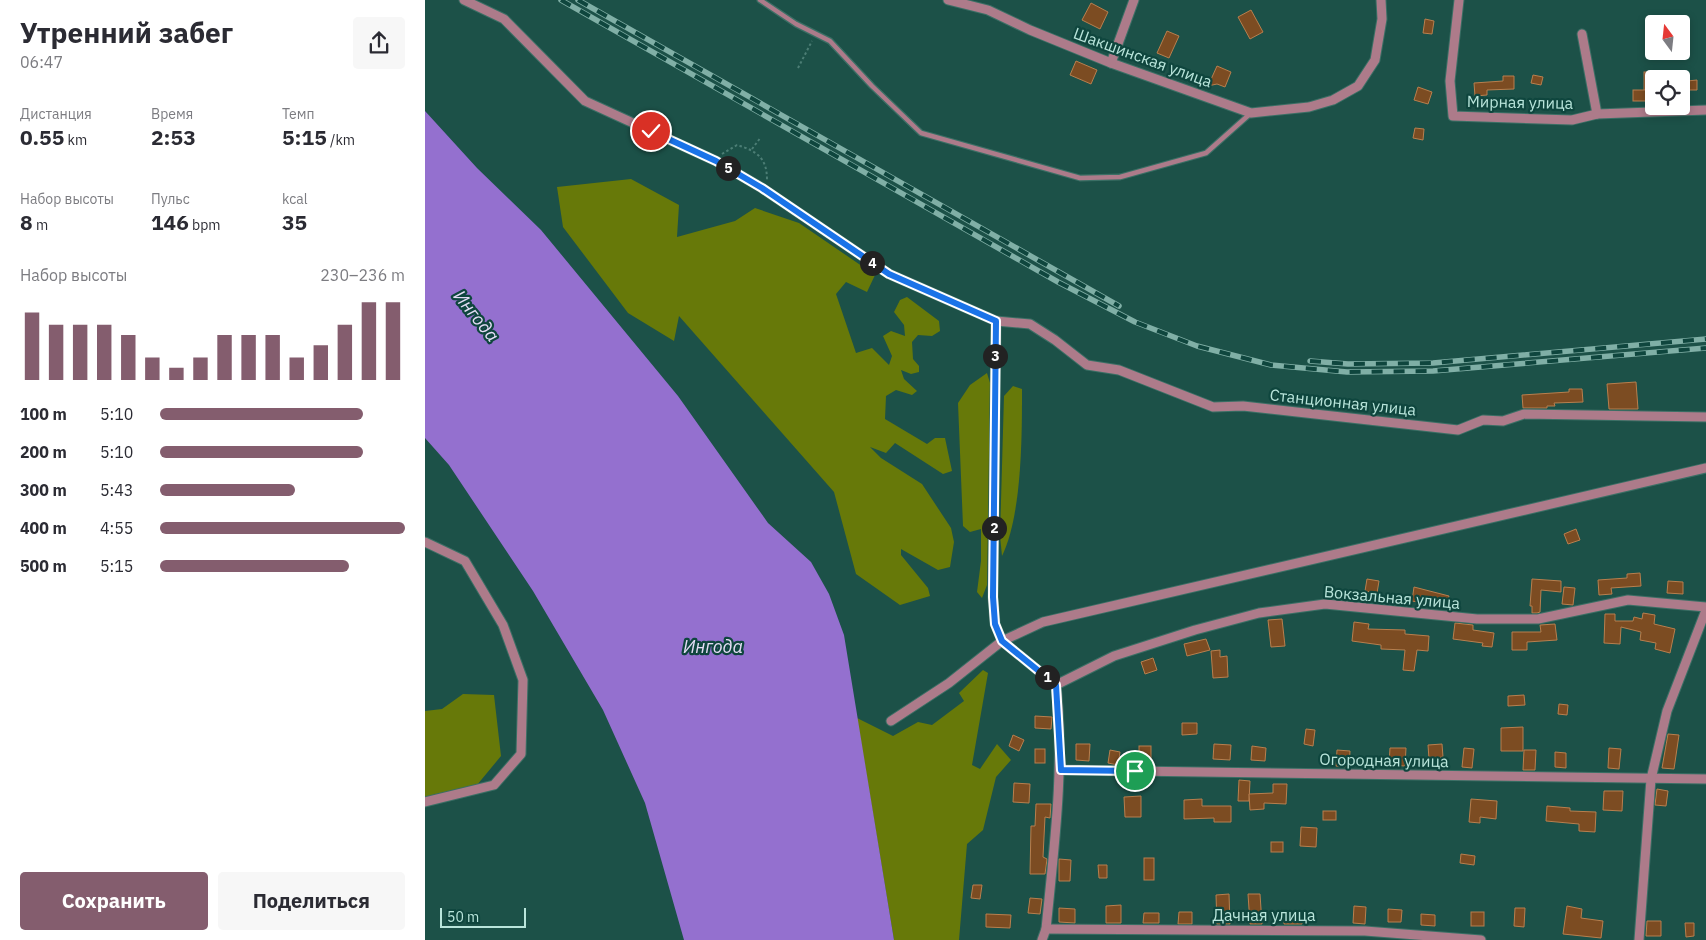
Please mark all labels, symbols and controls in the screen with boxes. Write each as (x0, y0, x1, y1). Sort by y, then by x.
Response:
text: Утренний забег (20, 14, 233, 51)
north arrow (1645, 15, 1690, 60)
map controls (1645, 15, 1690, 115)
button: share (353, 17, 405, 69)
street label: Шакшинская улица (1071, 23, 1215, 92)
text: 06:47 (20, 52, 63, 72)
button: locate (1645, 70, 1690, 115)
street label: Мирная улица (1467, 91, 1574, 113)
text: Дистанция (20, 105, 92, 123)
text: Время (151, 105, 193, 123)
text: Темп (282, 105, 315, 123)
pin (630, 110, 672, 152)
icon: check (637, 117, 665, 145)
text: 0.55 (20, 123, 64, 151)
text: 2:53 (151, 123, 196, 151)
text: 5:15 (282, 123, 327, 151)
text: km (64, 131, 87, 149)
text: /km (327, 131, 355, 149)
pin: 5 (715, 156, 741, 180)
text: 5 (724, 159, 733, 177)
text: Набор высоты (20, 190, 114, 208)
text: Пульс (151, 190, 190, 208)
text: kcal (282, 190, 307, 208)
text: 8 (20, 208, 33, 236)
text: 146 (151, 208, 189, 236)
text: 35 (282, 208, 307, 236)
text: m (33, 216, 48, 234)
text: bpm (189, 216, 221, 234)
pin: 4 (859, 250, 885, 276)
text: 4 (868, 254, 877, 272)
text: Набор высоты (20, 265, 127, 285)
text: 230–236 m (320, 265, 405, 285)
water label: Ингода (449, 285, 504, 346)
pin: 3 (983, 344, 1007, 368)
text: 3 (991, 347, 1000, 365)
street label: Станционная улица (1269, 384, 1418, 420)
text: 100 m (20, 404, 67, 424)
text: 5:10 (100, 404, 133, 424)
text: 200 m (20, 442, 67, 462)
text: 5:10 (100, 442, 133, 462)
text: 300 m (20, 480, 67, 500)
text: 5:43 (100, 480, 133, 500)
pin: 2 (981, 516, 1007, 540)
text: 400 m (20, 518, 67, 538)
text: 4:55 (100, 518, 133, 538)
text: 2 (990, 519, 999, 537)
text: 500 m (20, 556, 67, 576)
text: 5:15 (100, 556, 133, 576)
street label: Вокзальная улица (1323, 581, 1461, 613)
water label: Ингода (683, 635, 743, 658)
pin: 1 (1035, 664, 1059, 690)
text: 1 (1043, 668, 1052, 686)
street label: Огородная улица (1319, 749, 1449, 771)
pin (1114, 750, 1156, 792)
icon: arrive (1121, 757, 1149, 785)
button: Сохранить (20, 872, 208, 930)
button: Поделиться (218, 872, 405, 930)
scale bar (440, 905, 526, 928)
street label: Дачная улица (1212, 905, 1316, 925)
text: 50 m (447, 908, 479, 926)

